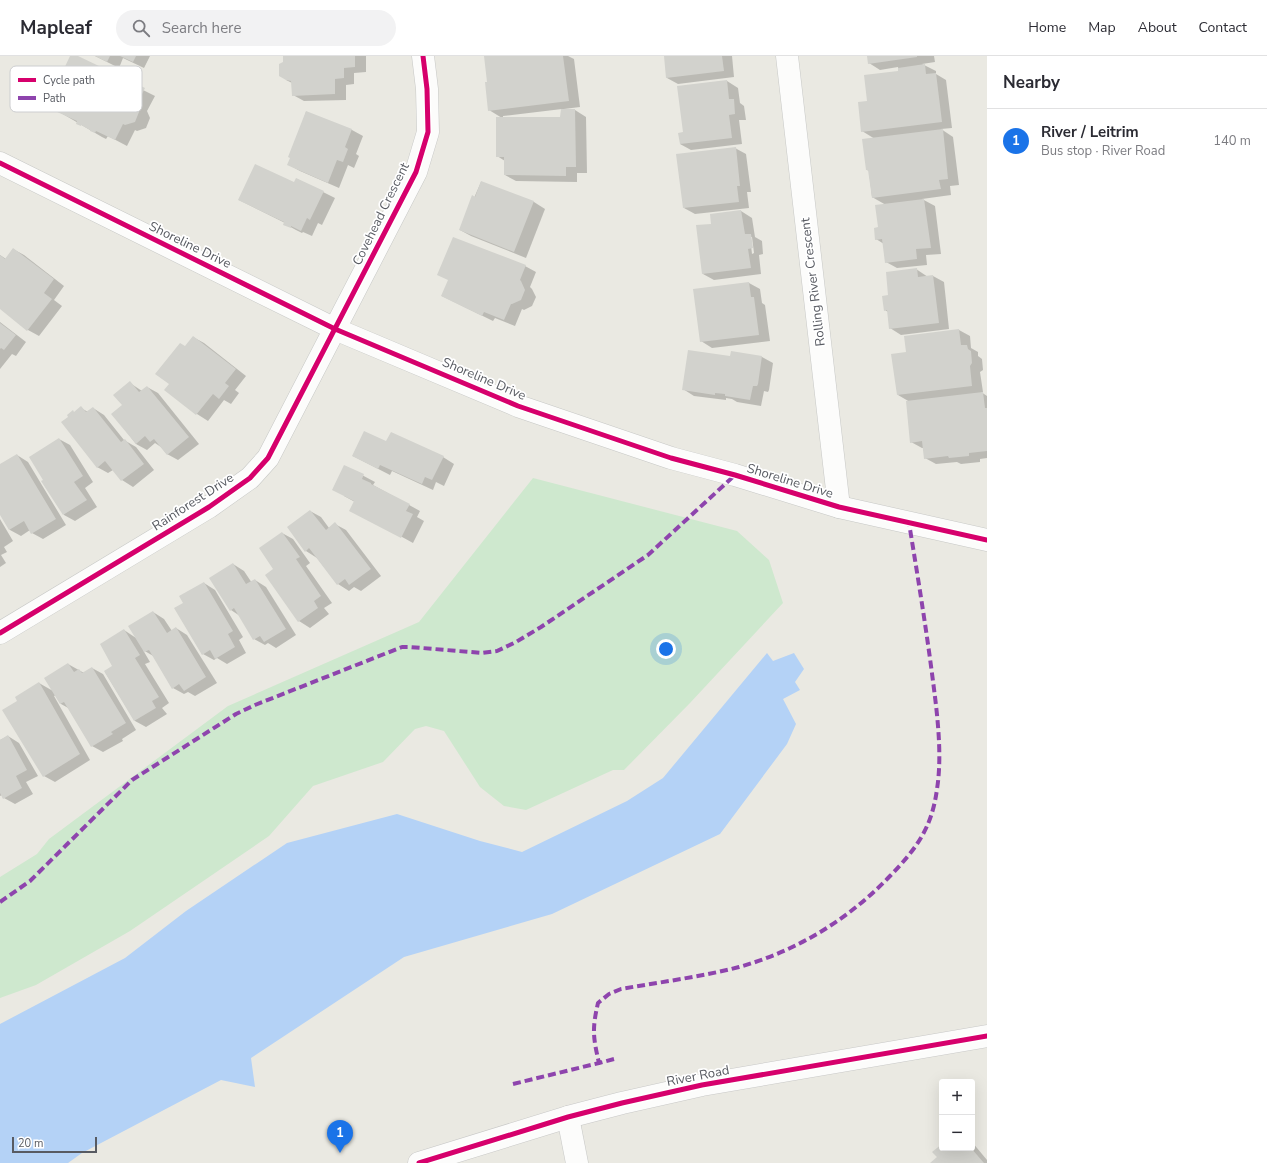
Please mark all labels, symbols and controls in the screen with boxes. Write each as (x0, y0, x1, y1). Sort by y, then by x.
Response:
search box (116, 10, 396, 46)
text: Mapleaf (20, 15, 92, 41)
icon: search (130, 17, 152, 39)
text: Search here (162, 18, 241, 38)
text: Home (1028, 18, 1066, 37)
text: Map (1088, 18, 1116, 37)
text: About (1138, 18, 1177, 37)
text: Contact (1199, 18, 1247, 37)
legend (10, 66, 142, 112)
text: Nearby (1003, 71, 1060, 94)
text: Cycle path (43, 73, 95, 88)
text: Path (43, 91, 66, 106)
text: River / Leitrim (1041, 122, 1139, 142)
text: 1 (1012, 132, 1020, 150)
text: 140 m (1213, 132, 1251, 150)
text: Bus stop · River Road (1041, 142, 1165, 160)
street label: Covehead Crescent (348, 159, 414, 268)
street label: Rolling River Crescent (796, 216, 830, 347)
street label: Shoreline Drive (146, 217, 234, 273)
street label: Shoreline Drive (439, 353, 529, 405)
street label: Shoreline Drive (745, 459, 835, 503)
street label: Rainforest Drive (149, 469, 237, 535)
your location (656, 639, 676, 659)
street label: River Road (665, 1061, 731, 1091)
map controls (939, 1079, 975, 1151)
button: + (939, 1079, 975, 1115)
button: − (939, 1115, 975, 1151)
pin: 1 (327, 1120, 353, 1153)
scale bar (12, 1135, 97, 1154)
text: 20 m (18, 1136, 43, 1151)

